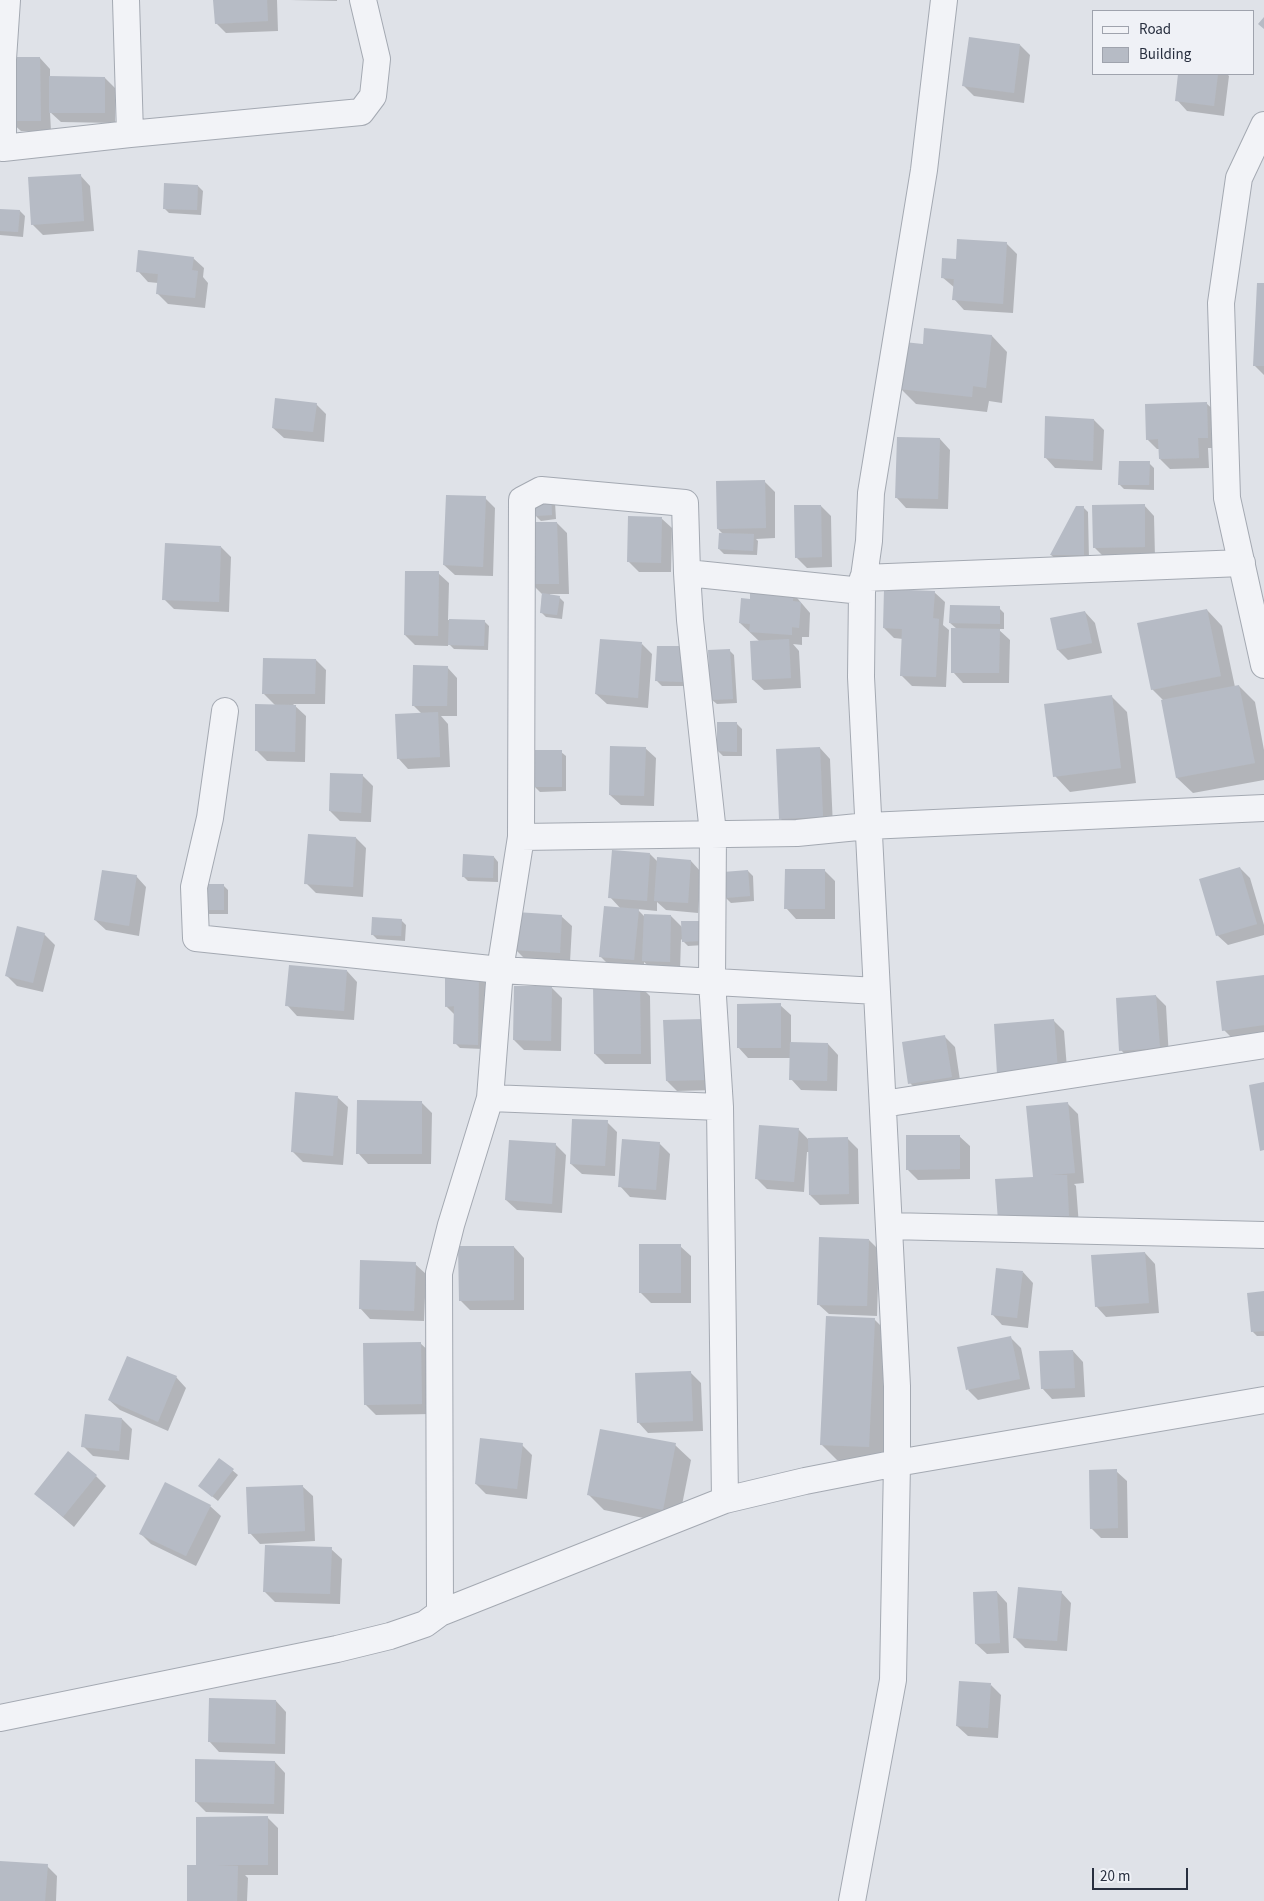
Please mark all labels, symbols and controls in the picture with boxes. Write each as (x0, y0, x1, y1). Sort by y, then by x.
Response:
legend (1092, 10, 1254, 75)
text: Road (1139, 19, 1171, 40)
text: Building (1139, 44, 1191, 65)
scale bar (1094, 1858, 1190, 1890)
text: 20 m (1100, 1866, 1130, 1887)

